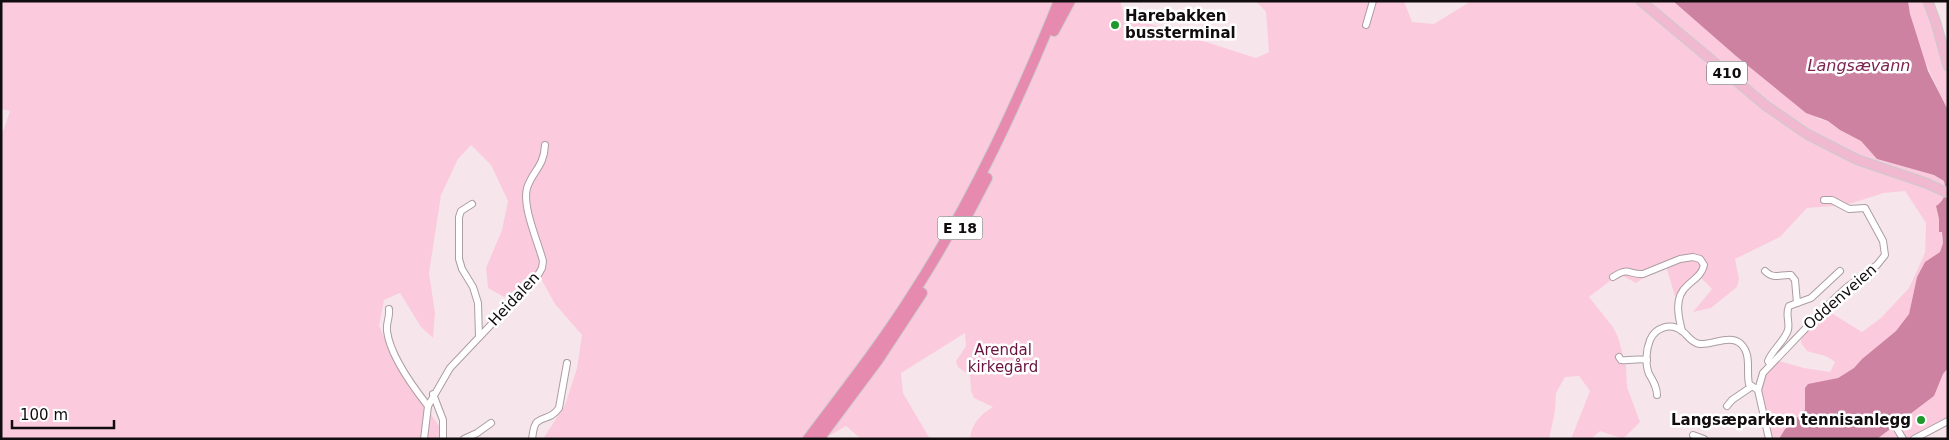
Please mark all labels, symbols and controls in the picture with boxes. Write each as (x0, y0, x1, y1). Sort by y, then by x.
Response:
place label: Harebakken bussterminal (1125, 7, 1236, 42)
marker: Harebakken bussterminal (1109, 19, 1121, 31)
water label: Langsævann (1808, 56, 1910, 75)
road number: 410 (1707, 62, 1747, 84)
road number: E 18 (938, 217, 982, 240)
street label: Oddenveien (1800, 260, 1880, 334)
street label: Heidalen (485, 269, 543, 329)
park label: Arendal kirkegård (968, 341, 1038, 376)
scale bar (12, 398, 115, 430)
text: 100 m (20, 406, 68, 424)
place label: Langsæparken tennisanlegg (1671, 411, 1911, 429)
marker: Langsæparken tennisanlegg (1915, 414, 1927, 426)

